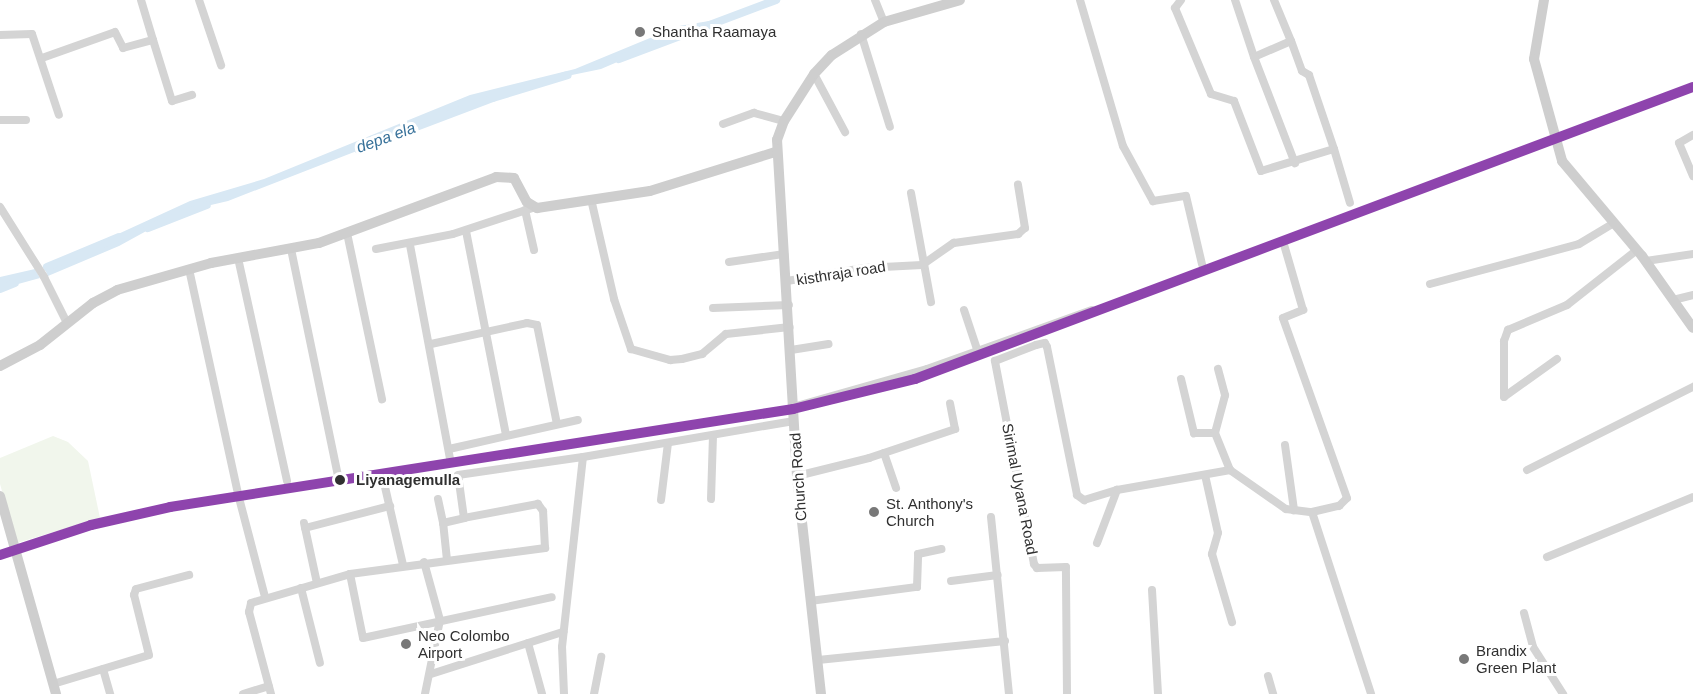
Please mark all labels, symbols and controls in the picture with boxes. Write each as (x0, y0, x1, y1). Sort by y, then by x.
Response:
place label: Shantha Raamaya (652, 23, 776, 41)
marker: Shantha Raamaya (633, 25, 647, 39)
water label: depa ela (354, 118, 418, 158)
street label: kisthraja road (795, 257, 887, 289)
street label: Sirimal Uyana Road (998, 422, 1042, 556)
street label: Church Road (786, 432, 810, 522)
marker: Liyanagemulla (329, 469, 351, 491)
place label: Liyanagemulla (356, 471, 460, 489)
place label: St. Anthony's Church (886, 494, 974, 529)
marker: St. Anthony's Church (867, 505, 881, 519)
place label: Neo Colombo Airport (418, 626, 510, 661)
marker: Neo Colombo Airport (399, 637, 413, 651)
place label: Brandix Green Plant (1476, 641, 1556, 676)
marker: Brandix Green Plant (1457, 652, 1471, 666)

